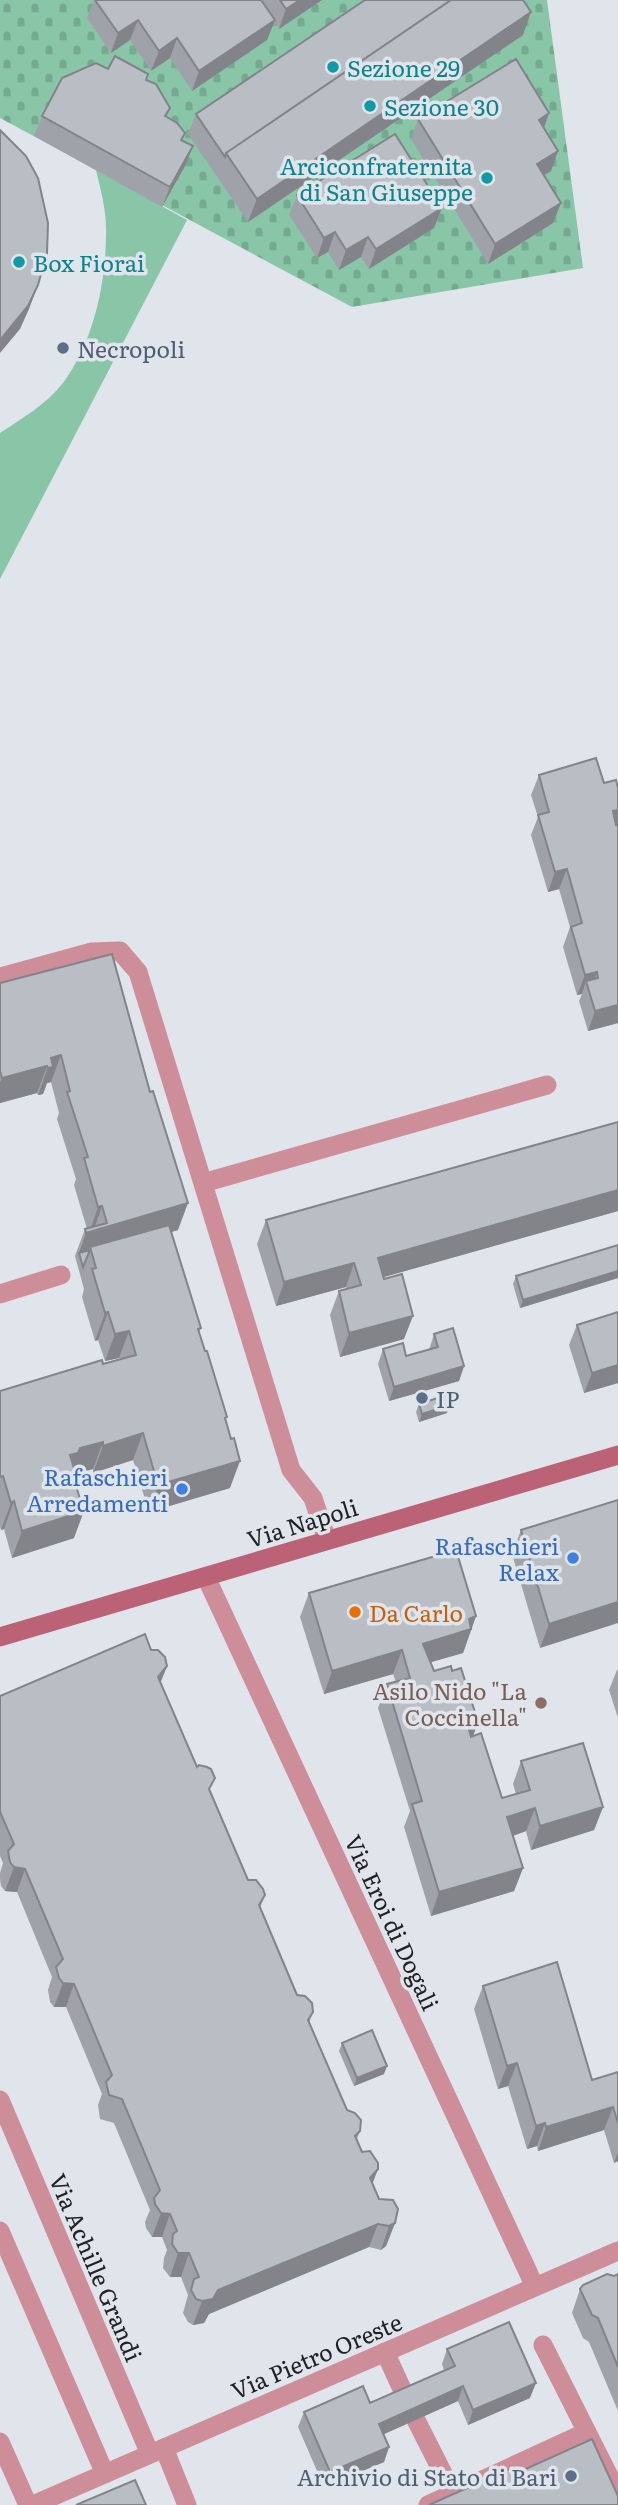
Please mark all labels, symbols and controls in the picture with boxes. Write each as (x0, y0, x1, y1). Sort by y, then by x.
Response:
place label: Sezione 29 (347, 50, 460, 84)
marker: Sezione 29 (325, 59, 341, 75)
place label: Sezione 30 (384, 89, 499, 123)
marker: Sezione 30 (362, 98, 378, 114)
place label: Arciconfraternita di San Giuseppe (280, 148, 474, 208)
marker: Arciconfraternita di San Giuseppe (479, 170, 495, 186)
place label: Box Fiorai (33, 245, 145, 279)
marker: Box Fiorai (11, 254, 27, 270)
place label: Necropoli (77, 331, 185, 365)
marker: Necropoli (55, 340, 71, 356)
place label: IP (436, 1381, 459, 1415)
marker: IP (414, 1390, 430, 1406)
place label: Rafaschieri Arredamenti (26, 1459, 168, 1519)
marker: Rafaschieri Arredamenti (174, 1481, 190, 1497)
street label: Via Napoli (242, 1489, 362, 1555)
place label: Rafaschieri Relax (435, 1528, 559, 1588)
marker: Rafaschieri Relax (565, 1550, 581, 1566)
place label: Da Carlo (369, 1595, 463, 1629)
marker: Da Carlo (347, 1604, 363, 1620)
place label: Asilo Nido "La Coccinella" (372, 1673, 528, 1733)
marker: Asilo Nido "La Coccinella" (533, 1695, 549, 1711)
street label: Via Eroi di Dogali (337, 1829, 449, 2016)
street label: Via Achille Grandi (42, 2168, 152, 2367)
street label: Via Pietro Oreste (225, 2304, 407, 2406)
place label: Archivio di Stato di Bari (297, 2459, 557, 2493)
marker: Archivio di Stato di Bari (563, 2468, 579, 2484)

